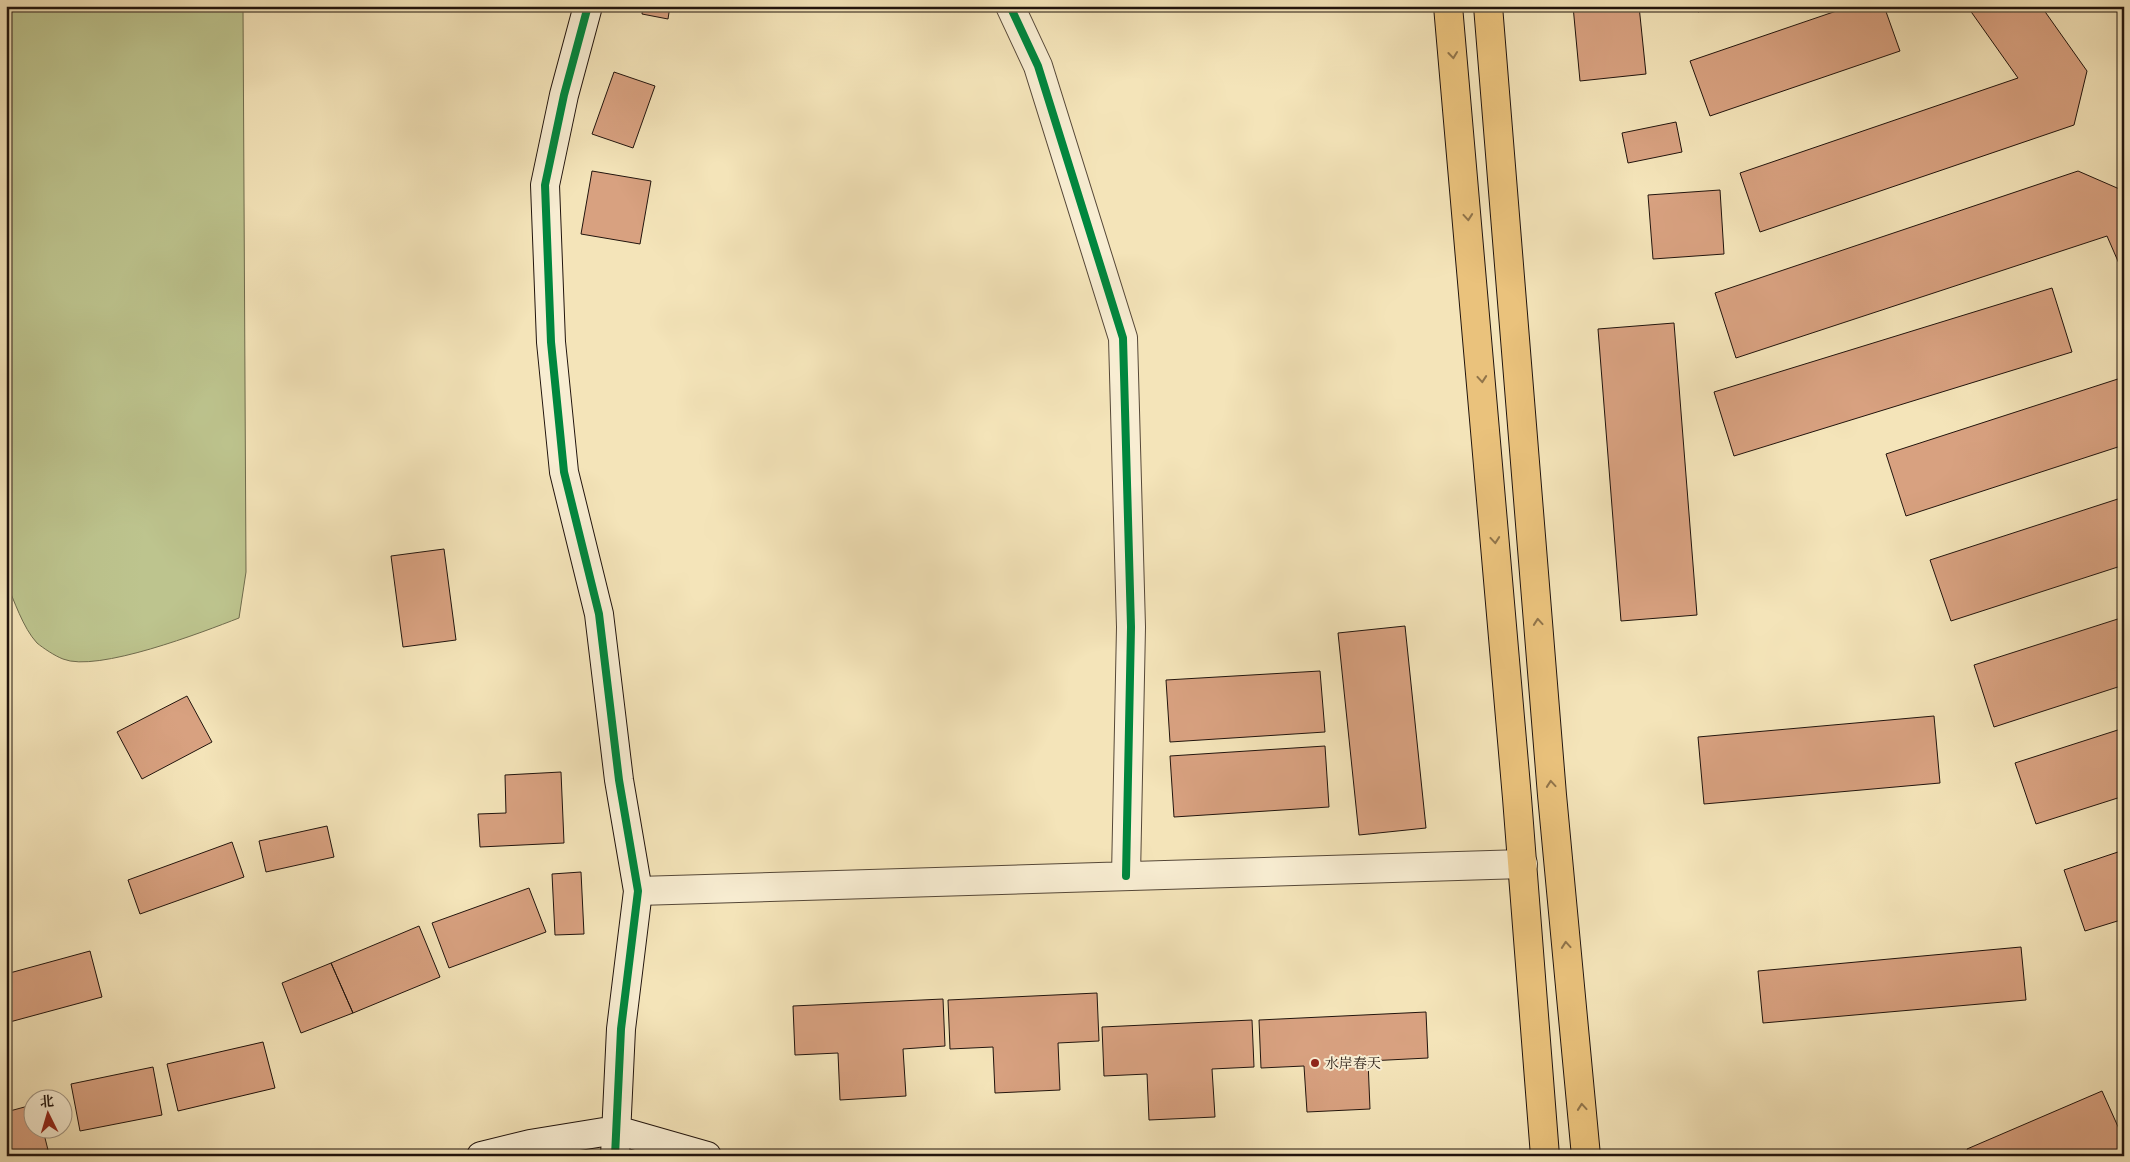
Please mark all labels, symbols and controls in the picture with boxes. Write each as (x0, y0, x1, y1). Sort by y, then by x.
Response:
one-way arrow (1447, 51, 1458, 59)
one-way arrow (1462, 213, 1473, 221)
one-way arrow (1476, 375, 1487, 383)
one-way arrow (1490, 537, 1501, 545)
one-way arrow (1533, 617, 1544, 625)
one-way arrow (1546, 779, 1557, 787)
one-way arrow (1561, 941, 1572, 949)
place label: 水岸春天 (1325, 1054, 1381, 1072)
marker: 水岸春天 (1309, 1057, 1321, 1069)
north arrow (22, 1090, 72, 1140)
text: 北 (39, 1091, 55, 1111)
one-way arrow (1577, 1103, 1588, 1111)

